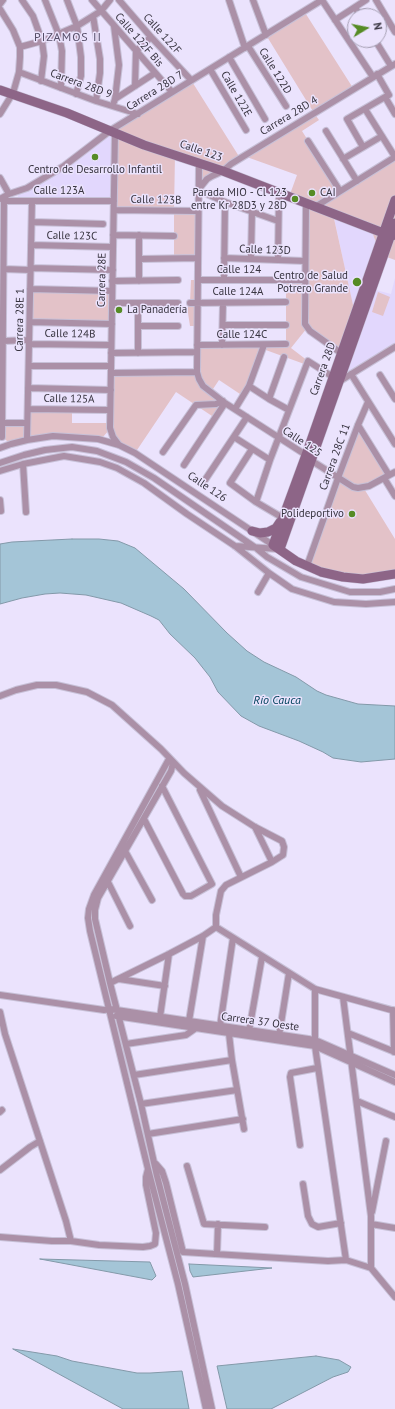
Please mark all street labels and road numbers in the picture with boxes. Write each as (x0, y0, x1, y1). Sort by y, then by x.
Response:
street label: Calle 122F Bis (112, 10, 166, 70)
street label: Calle 122F (140, 11, 184, 57)
street label: Calle 122D (256, 46, 294, 96)
street label: Carrera 28D 9 (48, 67, 114, 101)
street label: Carrera 28D 7 (124, 68, 186, 114)
street label: Calle 122E (218, 69, 254, 119)
street label: Carrera 28D 4 (258, 94, 320, 138)
street label: Calle 123 (178, 138, 224, 164)
street label: Calle 123A (34, 184, 84, 198)
street label: Calle 123B (130, 193, 182, 207)
street label: Calle 123C (47, 229, 97, 243)
street label: Calle 123D (239, 243, 291, 257)
street label: Carrera 28E (95, 253, 109, 307)
street label: Calle 124 (217, 263, 261, 277)
street label: Calle 124A (213, 285, 263, 299)
street label: Carrera 28E 1 (13, 288, 27, 352)
street label: Calle 124B (44, 327, 96, 341)
street label: Calle 124C (217, 328, 267, 342)
street label: Carrera 28D (307, 340, 339, 398)
street label: Calle 125A (43, 392, 95, 406)
street label: Carrera 28C 11 (317, 422, 353, 492)
street label: Calle 125 (280, 424, 324, 460)
street label: Calle 126 (185, 469, 229, 505)
street label: Carrera 37 Oeste (220, 1010, 300, 1034)

